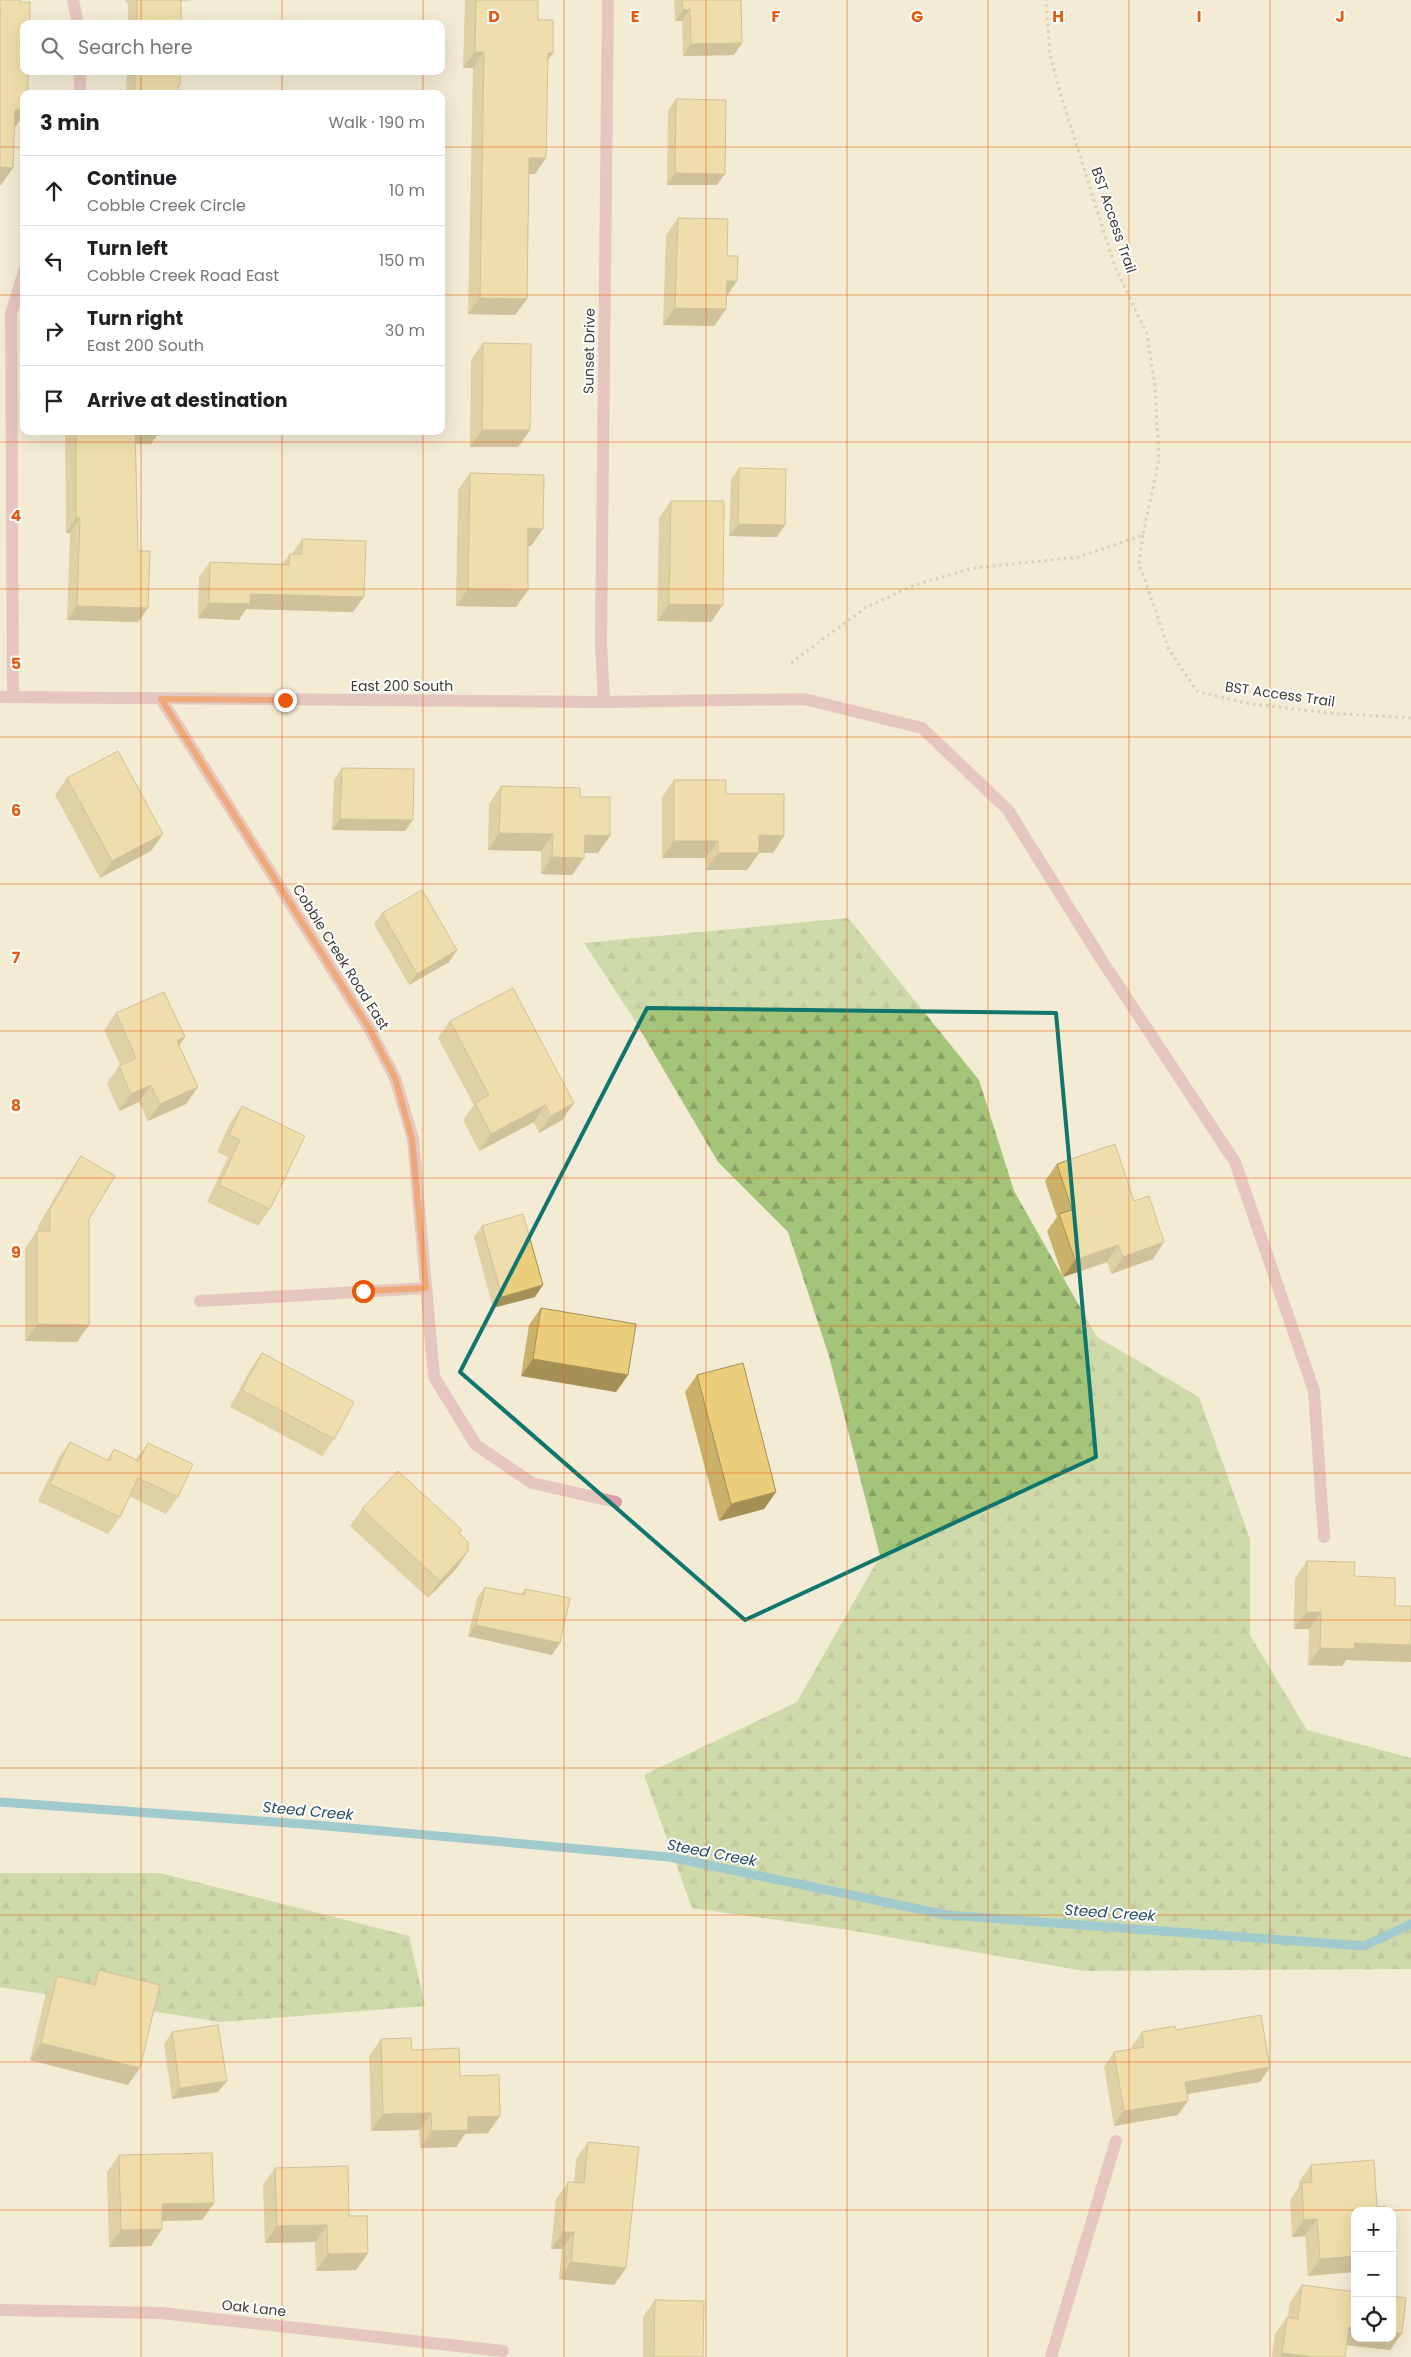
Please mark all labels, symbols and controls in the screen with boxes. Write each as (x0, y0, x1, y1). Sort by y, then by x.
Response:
text: D (488, 5, 500, 28)
text: E (631, 5, 639, 28)
text: F (772, 5, 781, 28)
text: G (911, 5, 923, 28)
text: H (1052, 5, 1064, 28)
text: I (1197, 5, 1201, 28)
text: J (1335, 5, 1345, 28)
search box (20, 20, 445, 75)
icon: search (38, 34, 66, 62)
text: Search here (78, 34, 192, 61)
text: 3 min (40, 108, 100, 137)
text: Walk · 190 m (328, 111, 425, 134)
street label: BST Access Trail (1087, 164, 1141, 276)
text: Continue (87, 165, 177, 192)
icon: ahead (40, 177, 68, 205)
text: 10 m (389, 179, 425, 202)
text: Cobble Creek Circle (87, 194, 246, 217)
text: Turn left (87, 235, 168, 262)
icon: left (40, 247, 68, 275)
text: 150 m (379, 249, 425, 272)
text: Cobble Creek Road East (87, 264, 279, 287)
text: Turn right (87, 305, 183, 332)
street label: Sunset Drive (578, 307, 600, 394)
icon: right (40, 317, 68, 345)
text: 30 m (385, 319, 425, 342)
text: East 200 South (87, 334, 204, 357)
icon: arrive (40, 387, 68, 415)
text: Arrive at destination (87, 387, 288, 414)
text: 4 (11, 504, 22, 527)
text: 5 (11, 652, 21, 675)
street label: East 200 South (351, 676, 453, 696)
street label: BST Access Trail (1224, 676, 1336, 712)
route end (274, 689, 297, 712)
text: 6 (11, 799, 21, 822)
street label: Cobble Creek Road East (288, 880, 394, 1034)
text: 7 (12, 946, 21, 969)
text: 8 (11, 1094, 21, 1117)
text: 9 (11, 1241, 21, 1264)
route start (352, 1280, 375, 1303)
water label: Steed Creek (262, 1796, 356, 1825)
water label: Steed Creek (665, 1834, 760, 1872)
water label: Steed Creek (1064, 1899, 1157, 1926)
map controls (1351, 2207, 1396, 2342)
button: + (1351, 2207, 1396, 2252)
button: − (1351, 2252, 1396, 2297)
street label: Oak Lane (221, 2295, 287, 2321)
button: locate (1351, 2297, 1396, 2342)

